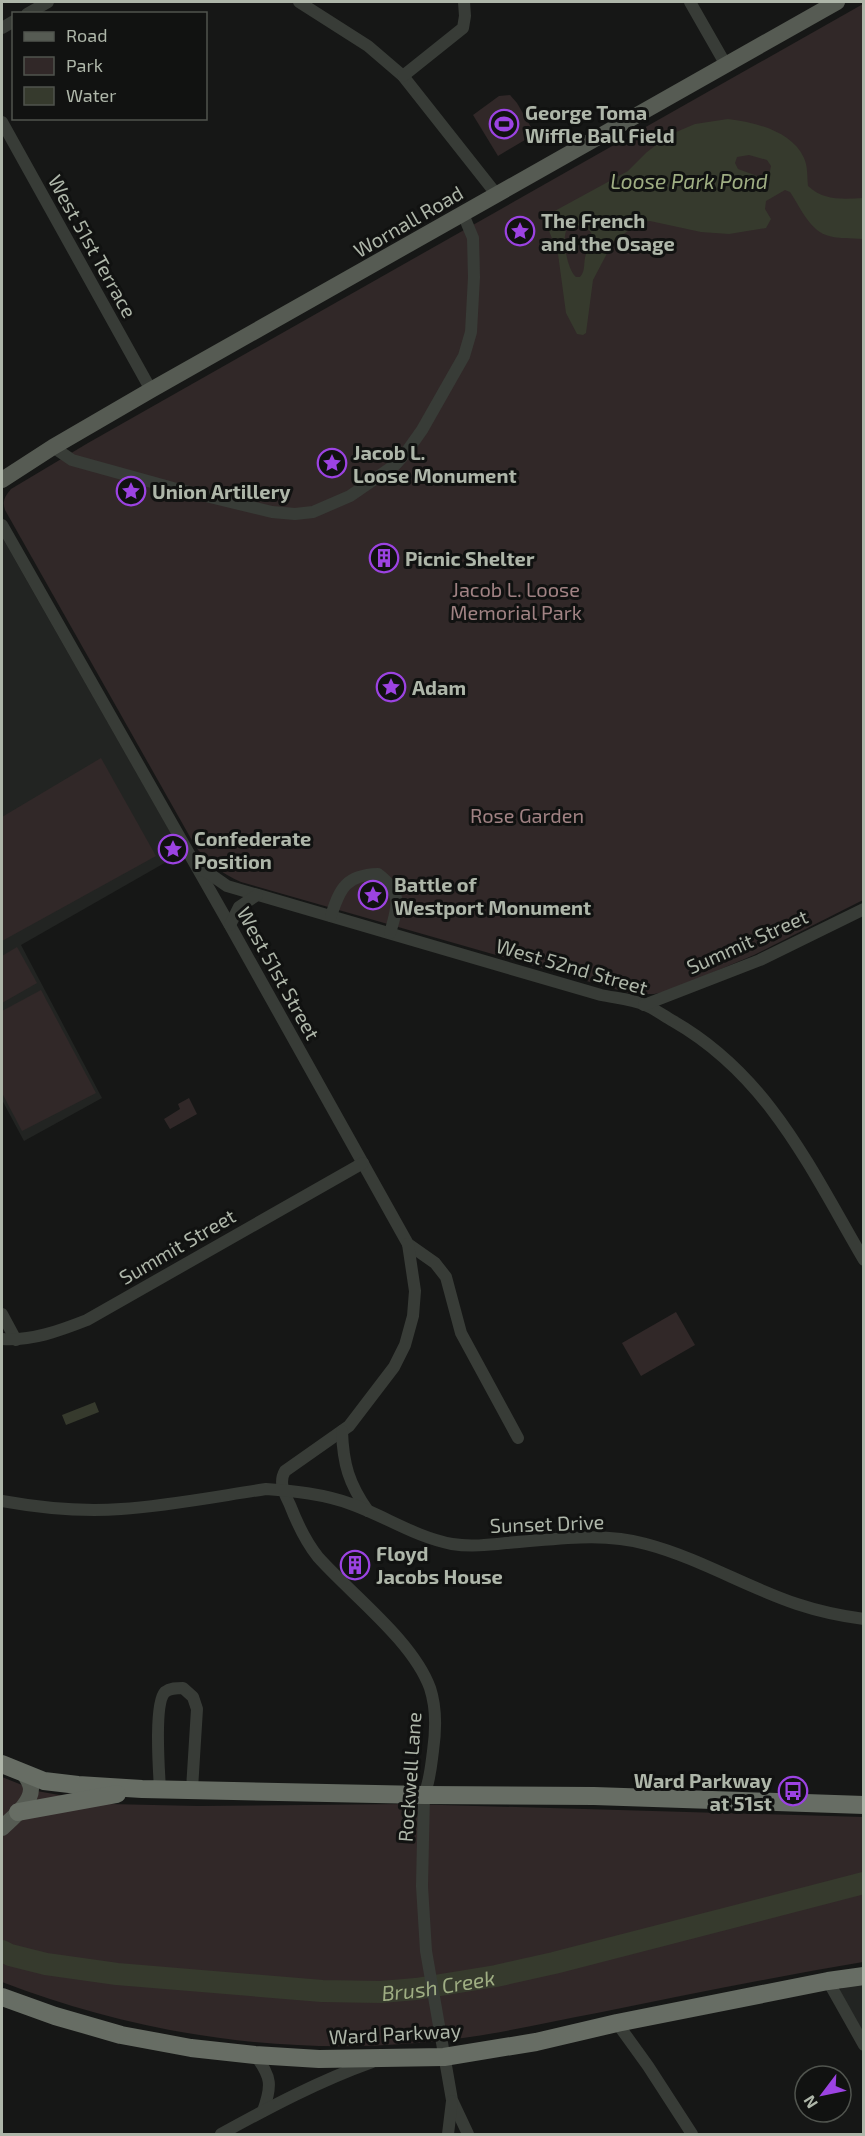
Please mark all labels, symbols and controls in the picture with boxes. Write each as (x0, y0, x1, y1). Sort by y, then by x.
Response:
legend (12, 12, 207, 120)
text: Road (66, 24, 107, 46)
text: Park (66, 54, 103, 76)
text: Water (66, 84, 116, 106)
place label: George Toma Wiffle Ball Field (525, 100, 675, 147)
sports icon: George Toma Wiffle Ball Field (488, 108, 520, 140)
water label: Loose Park Pond (610, 168, 768, 193)
street label: West 51st Terrace (44, 170, 142, 322)
street label: Wornall Road (349, 180, 467, 262)
place label: The French and the Osage (541, 208, 675, 255)
place icon: The French and the Osage (504, 215, 536, 247)
place label: Jacob L. Loose Monument (353, 440, 517, 487)
place icon: Jacob L. Loose Monument (316, 447, 348, 479)
place icon: Union Artillery (115, 475, 147, 507)
place label: Union Artillery (152, 479, 291, 504)
building icon: Picnic Shelter (368, 542, 400, 574)
place label: Picnic Shelter (405, 546, 535, 570)
park label: Jacob L. Loose Memorial Park (450, 577, 582, 624)
place icon: Adam (375, 671, 407, 703)
place label: Adam (412, 675, 466, 699)
park label: Rose Garden (470, 803, 584, 827)
place label: Confederate Position (194, 826, 311, 873)
place icon: Confederate Position (157, 833, 189, 865)
place label: Battle of Westport Monument (394, 872, 591, 919)
place icon: Battle of Westport Monument (357, 879, 389, 911)
street label: West 51st Street (233, 902, 326, 1044)
street label: Summit Street (683, 903, 812, 978)
street label: West 52nd Street (493, 933, 651, 999)
street label: Summit Street (115, 1203, 240, 1289)
street label: Sunset Drive (489, 1509, 605, 1537)
place label: Floyd Jacobs House (376, 1541, 503, 1588)
building icon: Floyd Jacobs House (339, 1549, 371, 1581)
street label: Rockwell Lane (392, 1711, 426, 1843)
place label: Ward Parkway at 51st (634, 1768, 773, 1815)
bus stop icon: Ward Parkway at 51st (777, 1775, 809, 1807)
water label: Brush Creek (380, 1964, 497, 2004)
street label: Ward Parkway (328, 2018, 462, 2048)
north arrow (793, 2064, 853, 2124)
text: N (799, 2092, 821, 2112)

